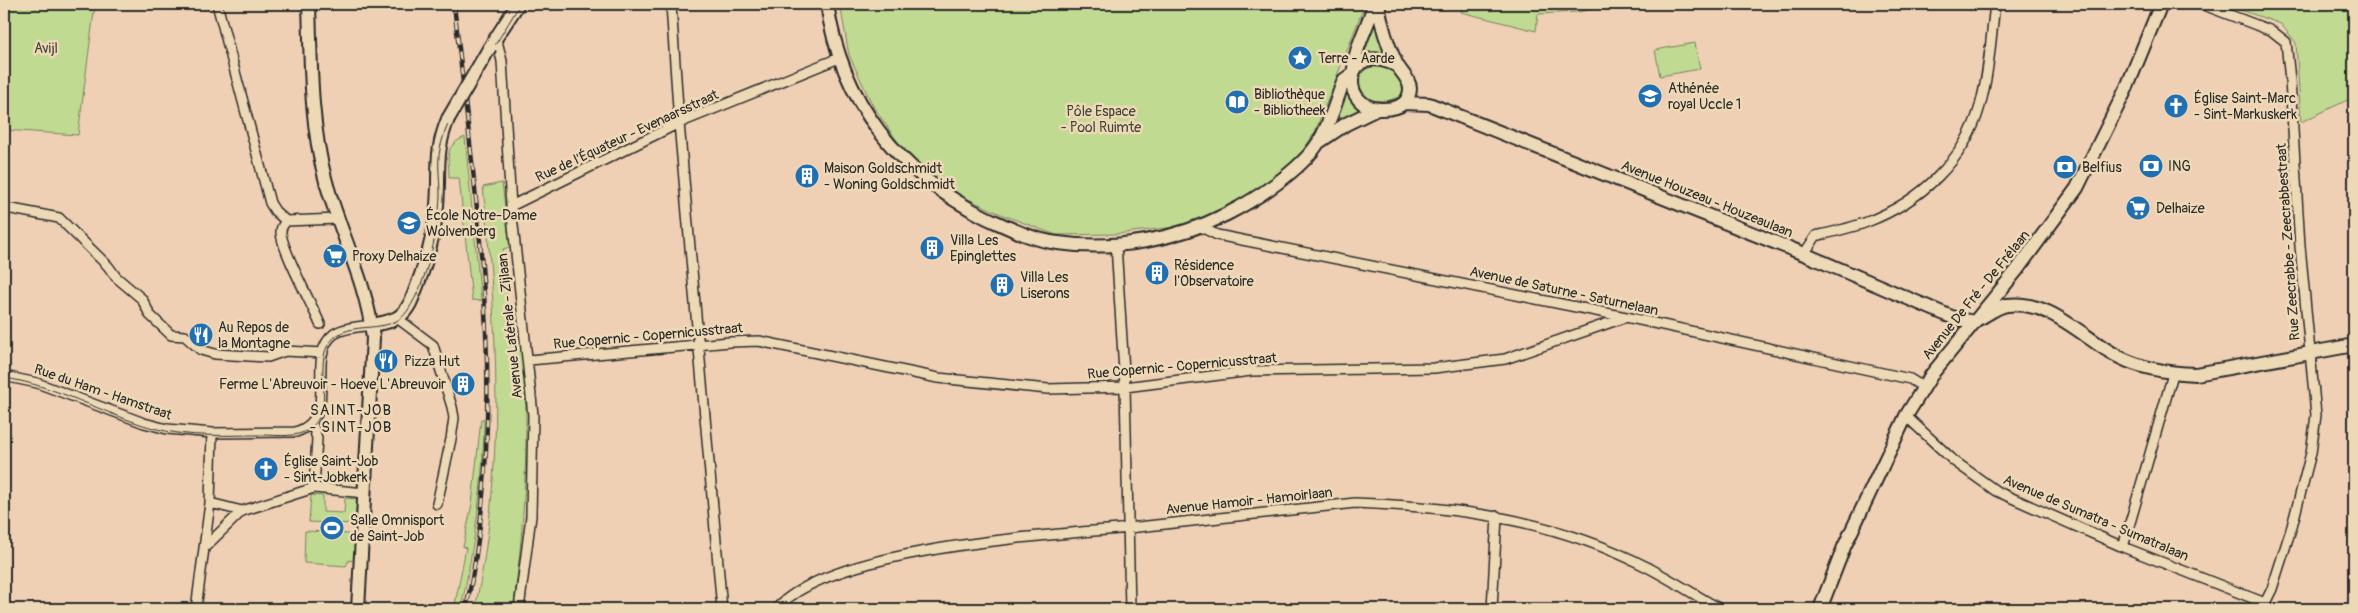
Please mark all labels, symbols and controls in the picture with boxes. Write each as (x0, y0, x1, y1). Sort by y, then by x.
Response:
park label: Avijl (34, 40, 58, 57)
place icon: Terre - Aarde (1287, 45, 1313, 71)
place label: Terre - Aarde (1318, 50, 1395, 67)
place label: Athénée royal Uccle 1 (1668, 80, 1741, 113)
school or university icon: Athénée royal Uccle 1 (1637, 83, 1663, 109)
street label: Rue de l'Équateur - Evenaarsstraat (532, 85, 721, 186)
place label: Bibliothèque - Bibliotheek (1254, 86, 1326, 119)
library icon: Bibliothèque - Bibliotheek (1224, 89, 1250, 115)
place label: Église Saint-Marc - Sint-Markuskerk (2194, 89, 2297, 123)
church icon: Église Saint-Marc - Sint-Markuskerk (2163, 93, 2189, 119)
park label: Pôle Espace - Pool Ruimte (1061, 103, 1141, 136)
street label: Rue Zeecrabbe - Zeecrabbestraat (2273, 143, 2303, 341)
bank icon: ING (2138, 153, 2164, 179)
bank icon: Belfius (2052, 154, 2078, 180)
street label: Avenue Houzeau - Houzeaulaan (1619, 157, 1795, 241)
place label: ING (2168, 158, 2191, 175)
place label: Belfius (2082, 159, 2122, 176)
place label: Maison Goldschmidt - Woning Goldschmidt (824, 160, 955, 193)
building icon: Maison Goldschmidt - Woning Goldschmidt (794, 163, 820, 189)
supermarket icon: Delhaize (2125, 195, 2151, 221)
place label: Delhaize (2156, 200, 2205, 217)
place label: École Notre-Dame Wolvenberg (426, 206, 537, 240)
school or university icon: École Notre-Dame Wolvenberg (396, 210, 422, 236)
street label: Avenue De Fré - De Frélaan (1919, 227, 2033, 363)
place label: Villa Les Epinglettes (950, 232, 1017, 265)
building icon: Villa Les Epinglettes (919, 235, 945, 261)
supermarket icon: Proxy Delhaize (322, 243, 348, 269)
place label: Proxy Delhaize (352, 248, 436, 265)
street label: Avenue Latérale - Zijlaan (494, 252, 526, 400)
place label: Résidence l'Observatoire (1174, 257, 1254, 290)
building icon: Résidence l'Observatoire (1144, 260, 1170, 286)
street label: Avenue de Saturne - Saturnelaan (1468, 263, 1660, 319)
place label: Villa Les Liserons (1020, 269, 1070, 302)
building icon: Villa Les Liserons (989, 272, 1015, 298)
place label: Au Repos de la Montagne (218, 319, 290, 352)
street label: Rue Copernic - Copernicusstraat (553, 319, 744, 353)
restaurant icon: Au Repos de la Montagne (188, 322, 214, 348)
restaurant icon: Pizza Hut (373, 348, 399, 374)
street label: Rue Copernic - Copernicusstraat (1087, 349, 1278, 383)
place label: Pizza Hut (404, 353, 460, 370)
street label: Rue du Ham - Hamstraat (32, 360, 174, 424)
building icon: Ferme L'Abreuvoir - Hoeve L'Abreuvoir (450, 371, 476, 397)
place label: Ferme L'Abreuvoir - Hoeve L'Abreuvoir (219, 376, 446, 393)
district label: SAINT-JOB - SINT-JOB (310, 401, 392, 437)
place label: Église Saint-Job - Sint-Jobkerk (284, 452, 379, 486)
church icon: Église Saint-Job - Sint-Jobkerk (253, 456, 279, 482)
street label: Avenue de Sumatra - Sumatralaan (2001, 471, 2191, 565)
street label: Avenue Hamoir - Hamoirlaan (1165, 484, 1333, 518)
place label: Salle Omnisport de Saint-Job (350, 512, 444, 545)
sports icon: Salle Omnisport de Saint-Job (319, 515, 345, 541)

